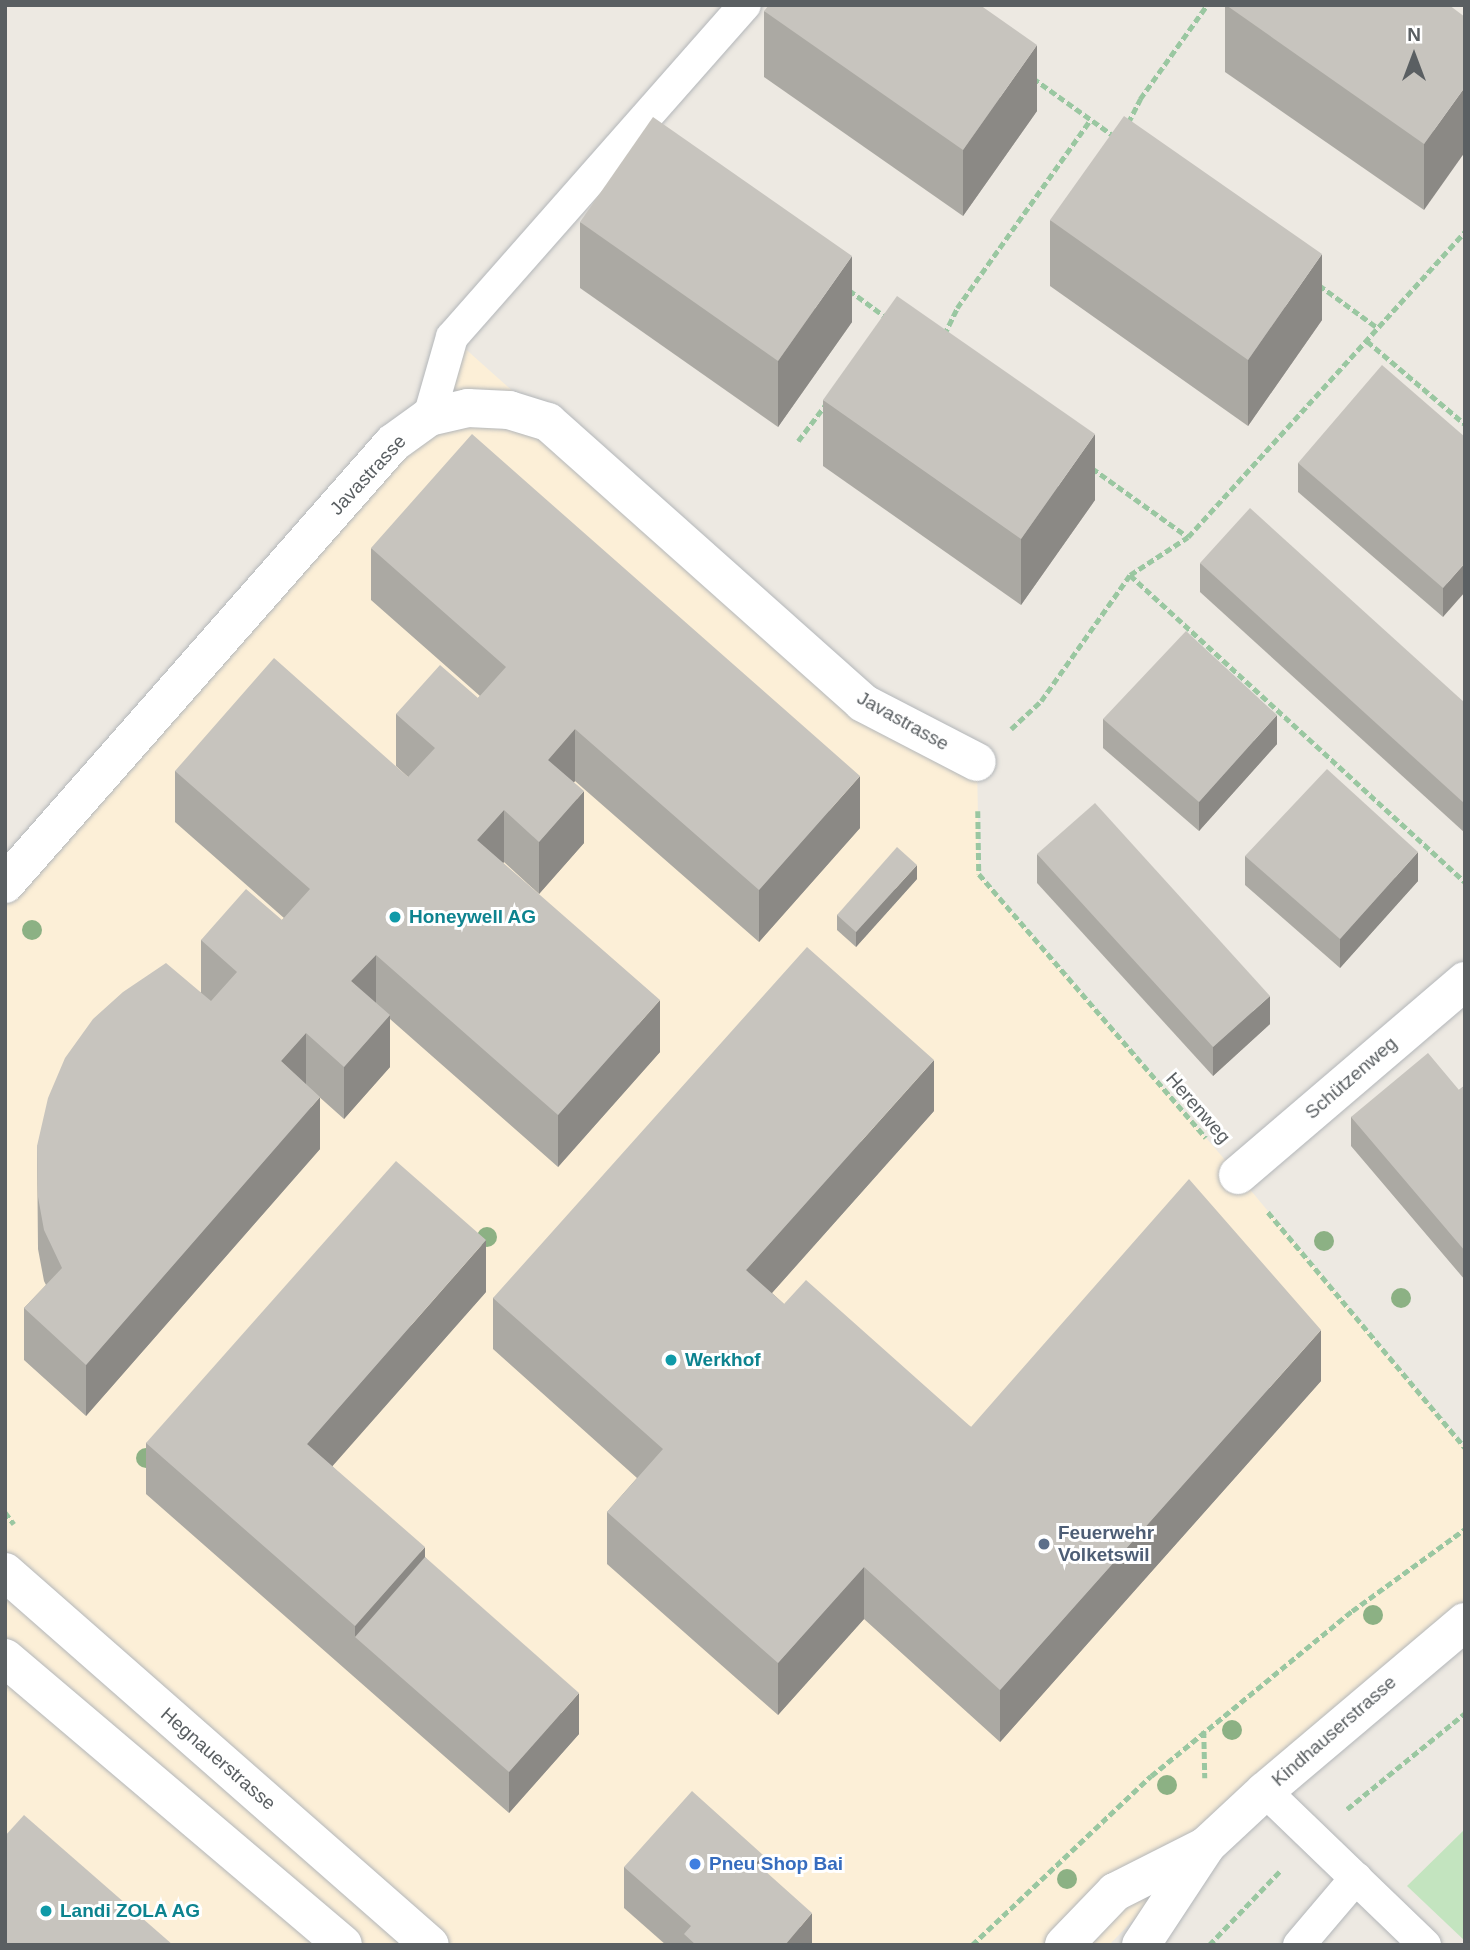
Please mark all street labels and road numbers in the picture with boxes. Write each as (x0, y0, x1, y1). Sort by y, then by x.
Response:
street label: Javastrasse (325, 430, 411, 520)
street label: Javastrasse (853, 686, 953, 756)
street label: Schützenweg (1300, 1032, 1402, 1124)
street label: Herenweg (1161, 1068, 1235, 1148)
street label: Kindhauserstrasse (1267, 1671, 1401, 1791)
street label: Hegnauerstrasse (156, 1703, 280, 1815)

